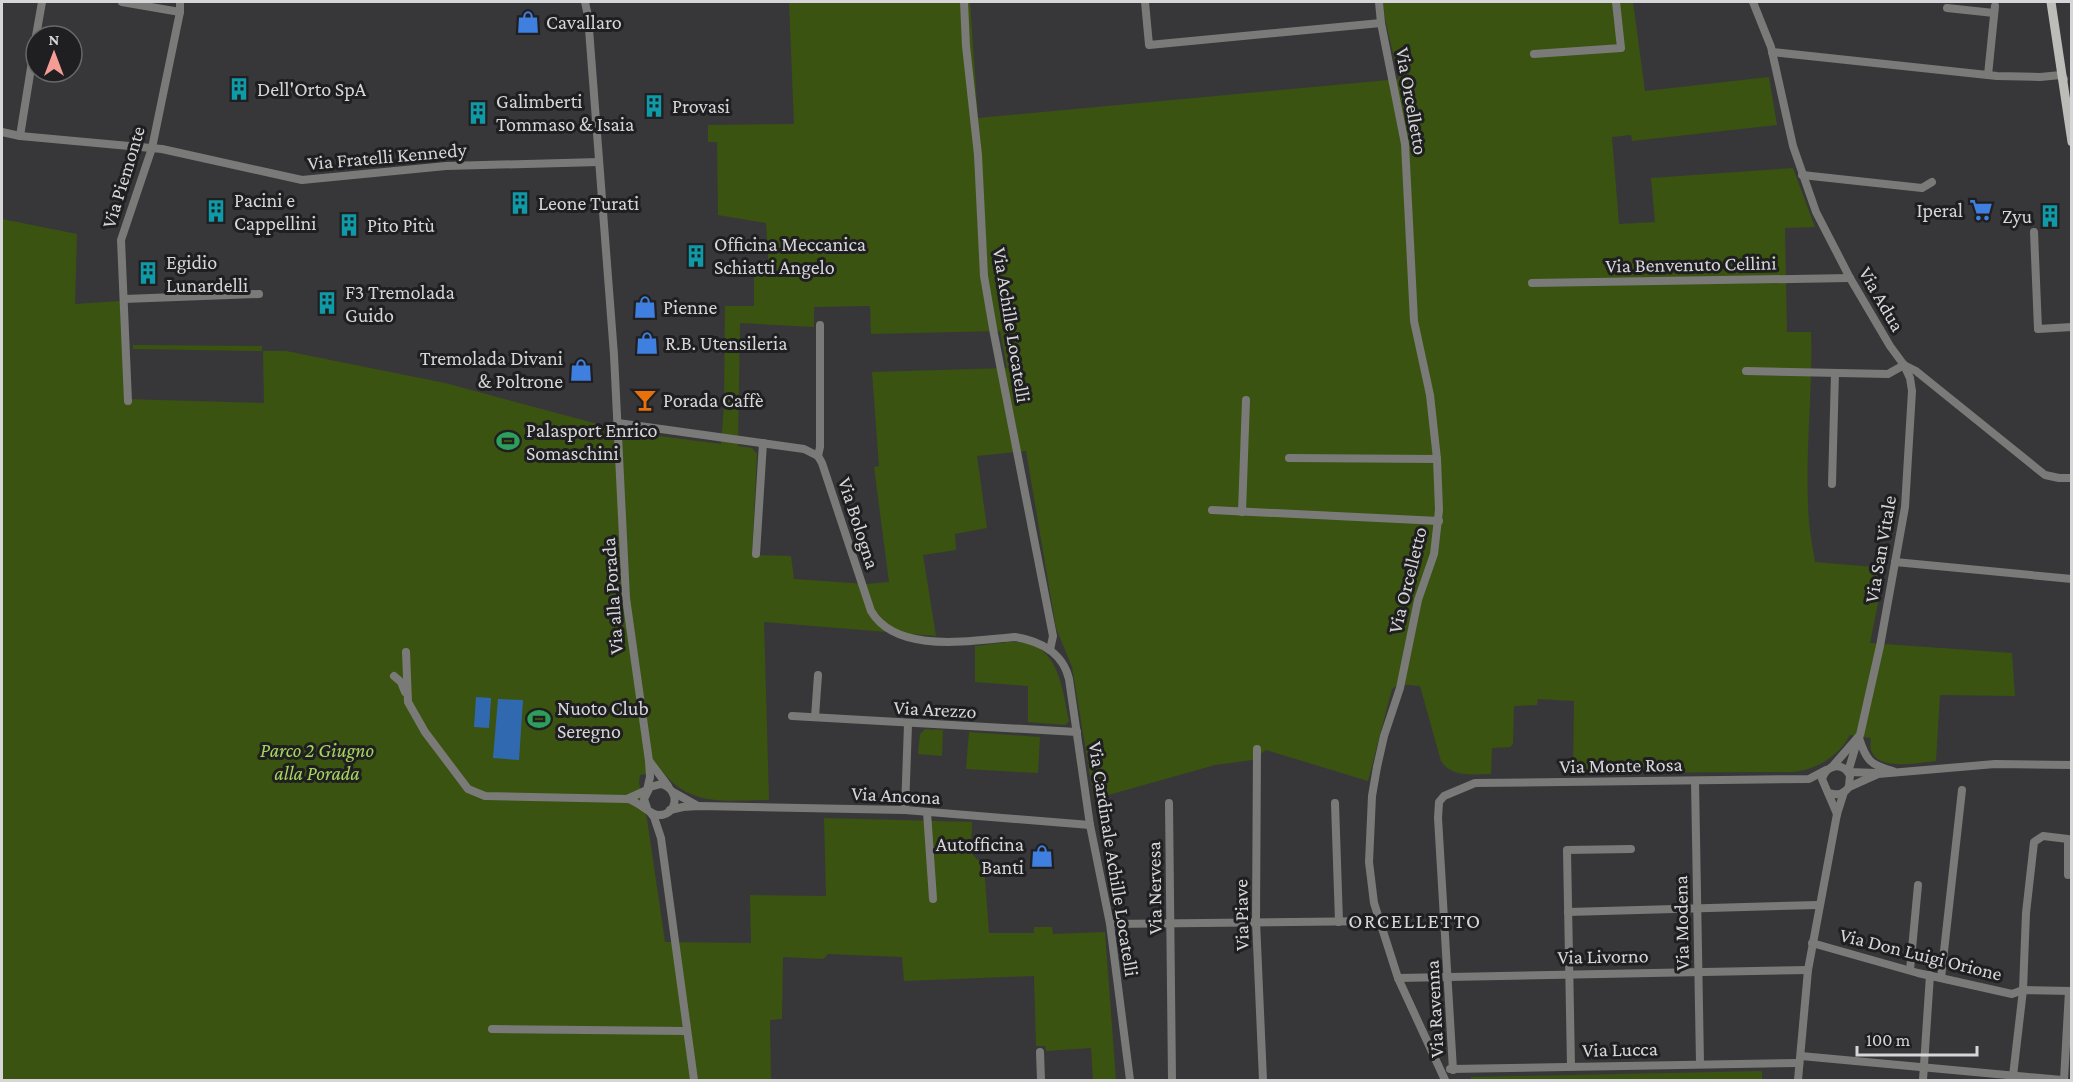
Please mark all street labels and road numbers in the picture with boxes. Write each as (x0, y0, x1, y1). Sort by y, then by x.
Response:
street label: Via Orcelletto (1392, 46, 1432, 157)
street label: Via Piemonte (97, 123, 149, 231)
street label: Via Fratelli Kennedy (306, 138, 468, 175)
street label: Via Achille Locatelli (989, 246, 1035, 404)
street label: Via Benvenuto Cellini (1605, 252, 1777, 276)
street label: Via Adua (1855, 263, 1909, 335)
street label: Via Bologna (833, 474, 884, 572)
street label: Via San Vitale (1860, 493, 1900, 604)
street label: Via Orcelletto (1383, 525, 1431, 635)
street label: Via alla Porada (597, 537, 627, 655)
street label: Via Arezzo (893, 696, 977, 722)
street label: Via Cardinale Achille Locatelli (1085, 740, 1143, 978)
street label: Via Monte Rosa (1559, 753, 1683, 777)
street label: Via Ancona (851, 782, 941, 808)
street label: Via Nervesa (1142, 841, 1166, 935)
street label: Via Modena (1669, 875, 1693, 971)
street label: Via Piave (1229, 879, 1253, 951)
street label: Via Don Luigi Orione (1837, 923, 2005, 986)
street label: Via Livorno (1557, 944, 1649, 968)
street label: Via Ravenna (1420, 959, 1448, 1059)
street label: Via Lucca (1582, 1037, 1658, 1061)

